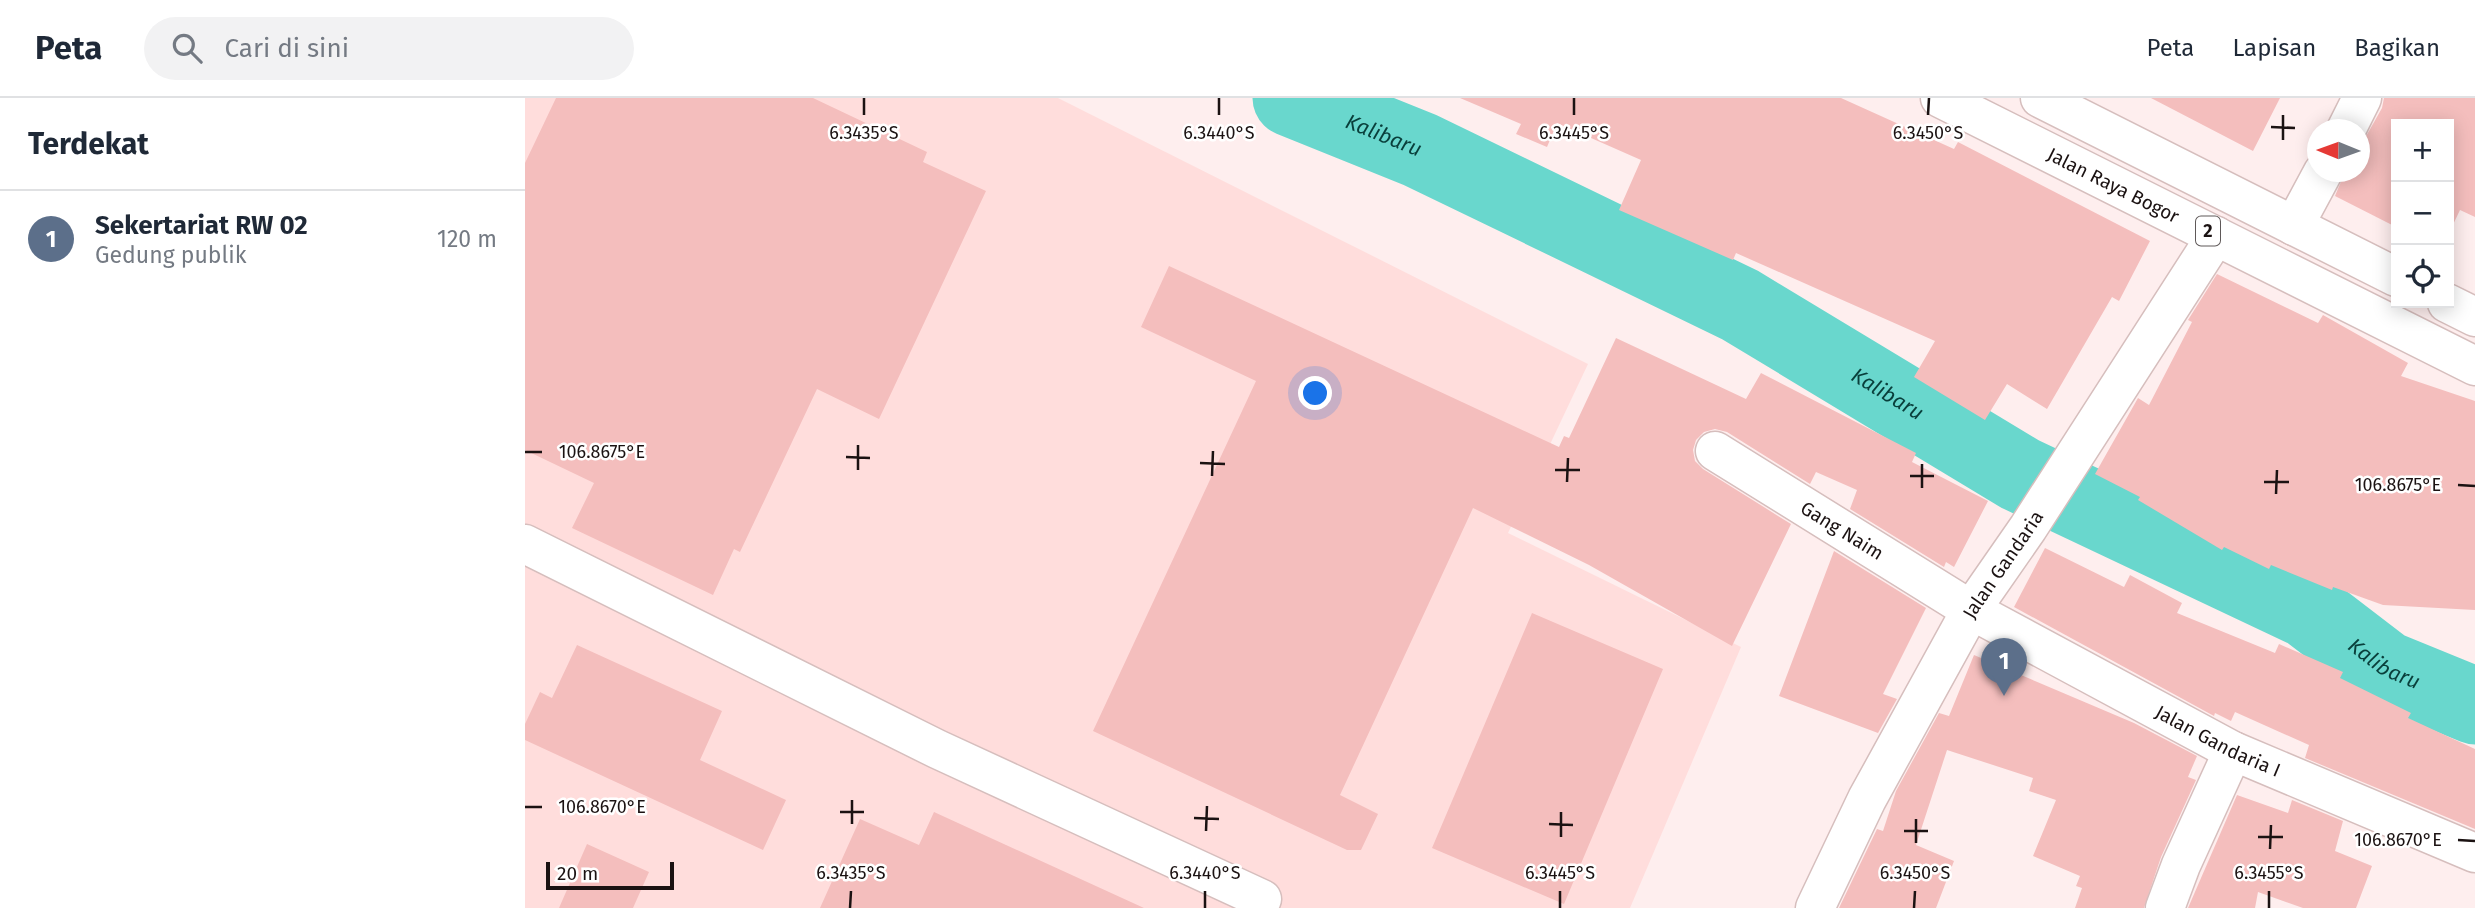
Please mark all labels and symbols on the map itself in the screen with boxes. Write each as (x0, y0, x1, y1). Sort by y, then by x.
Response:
water label: Kalibaru (1342, 108, 1426, 162)
north arrow (2307, 119, 2370, 182)
text: 6.3435°S (829, 122, 899, 144)
text: 6.3440°S (1183, 122, 1255, 144)
text: 6.3445°S (1539, 122, 1609, 144)
text: 6.3450°S (1893, 122, 1964, 144)
street label: Jalan Raya Bogor (2043, 143, 2184, 228)
road number: 2 (2196, 216, 2220, 246)
water label: Kalibaru (1847, 362, 1929, 426)
your location (1298, 376, 1332, 410)
text: 106.8675°E (559, 441, 645, 463)
text: 106.8675°E (2355, 474, 2441, 496)
street label: Gang Naim (1796, 496, 1888, 565)
street label: Jalan Gandaria (1958, 506, 2048, 622)
water label: Kalibaru (2343, 632, 2424, 695)
pin: 1 (1981, 638, 2027, 696)
street label: Jalan Gandaria I (2151, 700, 2284, 782)
text: 106.8670°E (558, 796, 646, 818)
text: 106.8670°E (2354, 829, 2442, 851)
scale bar (546, 859, 674, 891)
text: 6.3435°S (816, 862, 886, 884)
text: 6.3440°S (1169, 862, 1241, 884)
text: 6.3445°S (1525, 862, 1595, 884)
text: 6.3450°S (1880, 862, 1951, 884)
text: 6.3455°S (2234, 862, 2304, 884)

